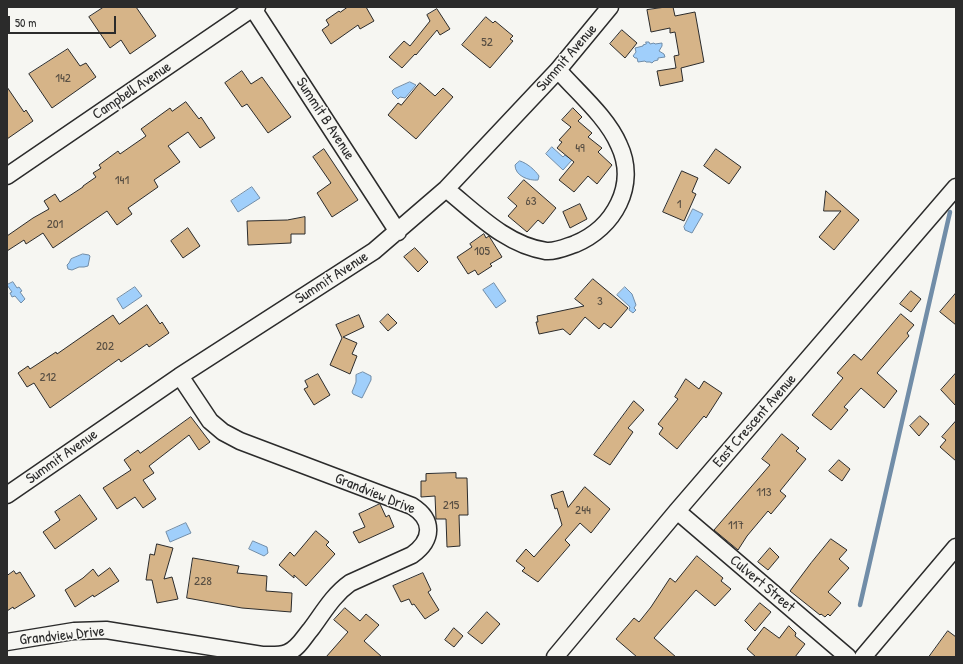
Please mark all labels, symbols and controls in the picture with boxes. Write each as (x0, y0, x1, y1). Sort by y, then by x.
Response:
scale bar (10, 8, 118, 34)
text: 50 m (15, 14, 36, 31)
street label: Summit Avenue (533, 21, 601, 95)
house number: 52 (481, 35, 493, 51)
street label: Campbell Avenue (89, 58, 175, 124)
house number: 142 (55, 71, 71, 87)
street label: Summit B Avenue (292, 75, 358, 163)
house number: 49 (575, 141, 585, 157)
house number: 141 (115, 173, 129, 189)
house number: 63 (525, 194, 537, 210)
house number: 1 (677, 197, 681, 213)
house number: 201 (47, 217, 63, 233)
house number: 105 (474, 244, 490, 260)
street label: Summit Avenue (292, 248, 372, 308)
house number: 3 (597, 294, 603, 310)
house number: 202 (96, 339, 114, 355)
house number: 212 (40, 370, 56, 386)
street label: East Crescent Avenue (710, 371, 800, 471)
street label: Summit Avenue (23, 426, 101, 488)
street label: Grandview Drive (332, 470, 418, 518)
house number: 113 (756, 485, 772, 501)
house number: 215 (443, 498, 459, 514)
house number: 244 (575, 503, 591, 519)
house number: 117 (728, 518, 744, 534)
street label: Culvert Street (726, 552, 798, 616)
house number: 228 (194, 574, 212, 590)
street label: Grandview Drive (19, 623, 105, 649)

